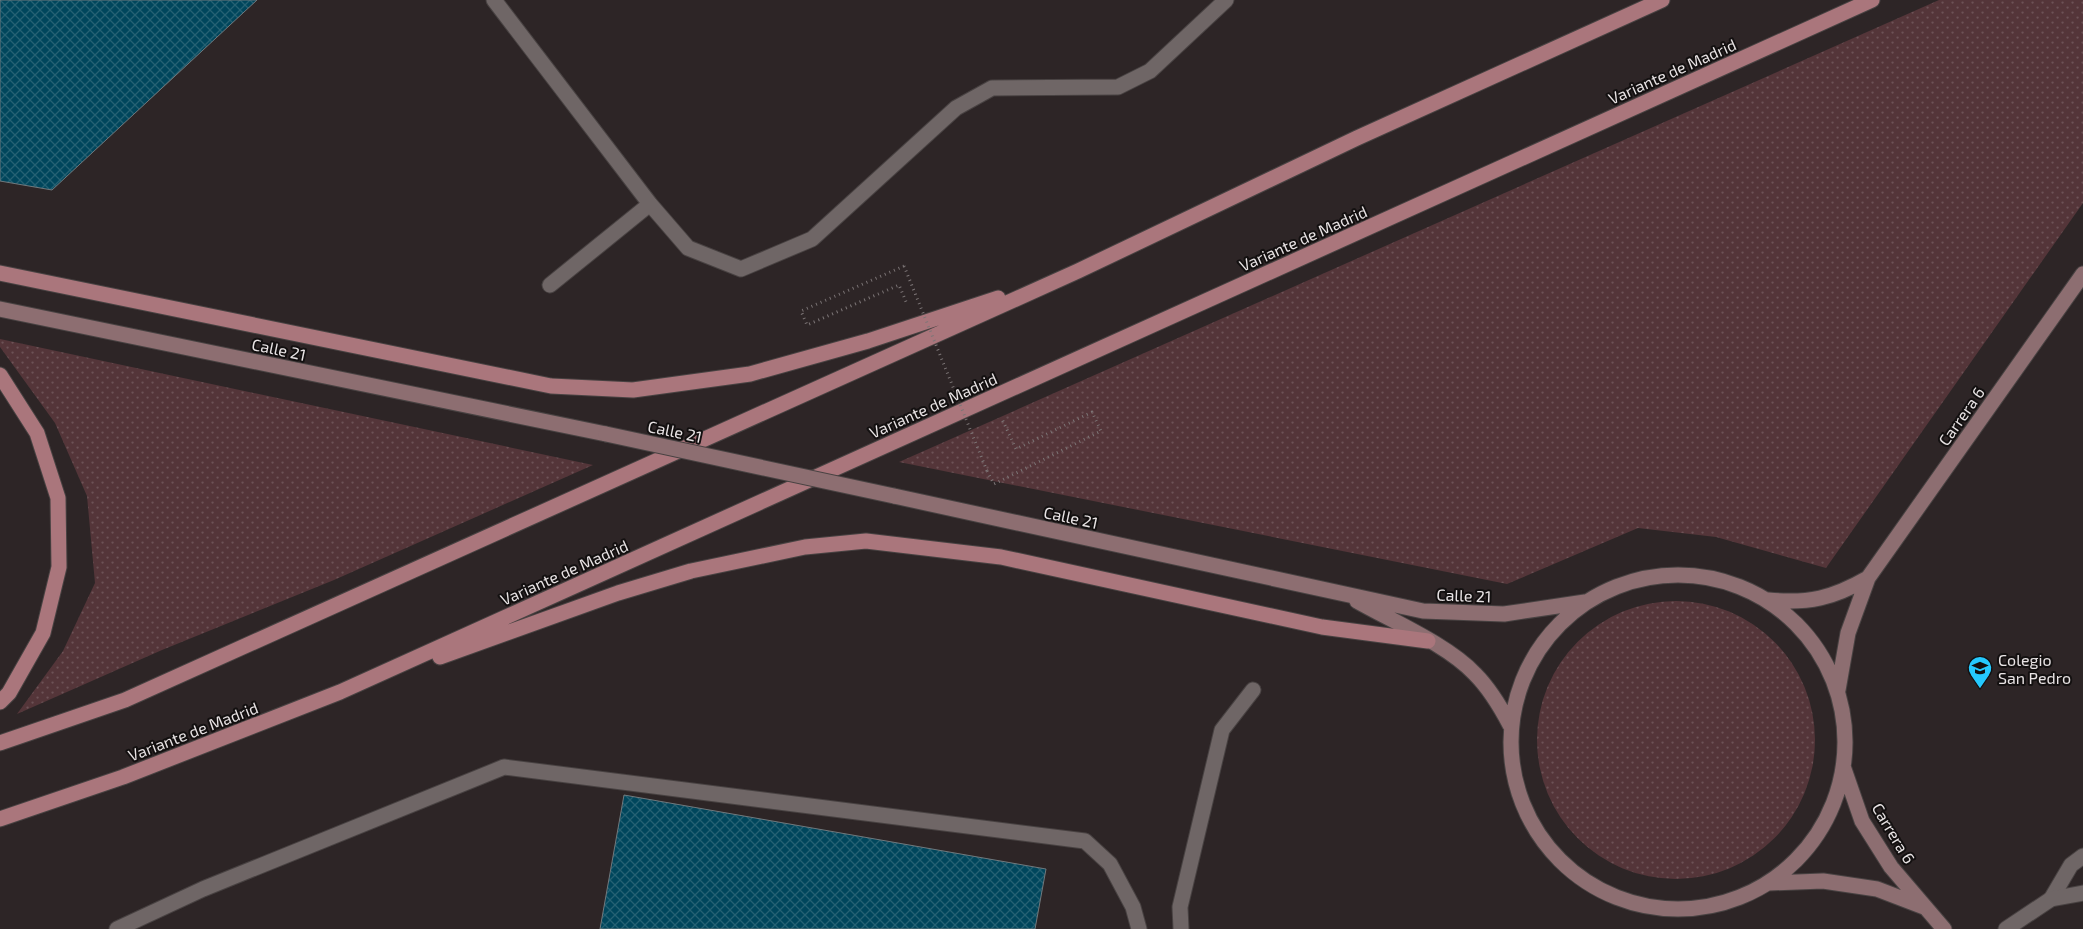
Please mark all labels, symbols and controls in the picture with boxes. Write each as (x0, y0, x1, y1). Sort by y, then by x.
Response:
street label: Variante de Madrid (1605, 34, 1739, 108)
street label: Variante de Madrid (1236, 201, 1370, 275)
street label: Calle 21 (250, 334, 308, 364)
street label: Variante de Madrid (866, 368, 1000, 442)
street label: Carrera 6 (1934, 383, 1988, 449)
street label: Calle 21 (646, 416, 704, 446)
street label: Calle 21 (1042, 502, 1100, 532)
street label: Variante de Madrid (497, 535, 631, 609)
street label: Calle 21 (1436, 585, 1492, 605)
place label: Colegio San Pedro (1998, 650, 2071, 687)
school or university icon: Colegio San Pedro (1967, 655, 1993, 689)
street label: Variante de Madrid (125, 697, 261, 765)
street label: Carrera 6 (1869, 799, 1919, 867)

